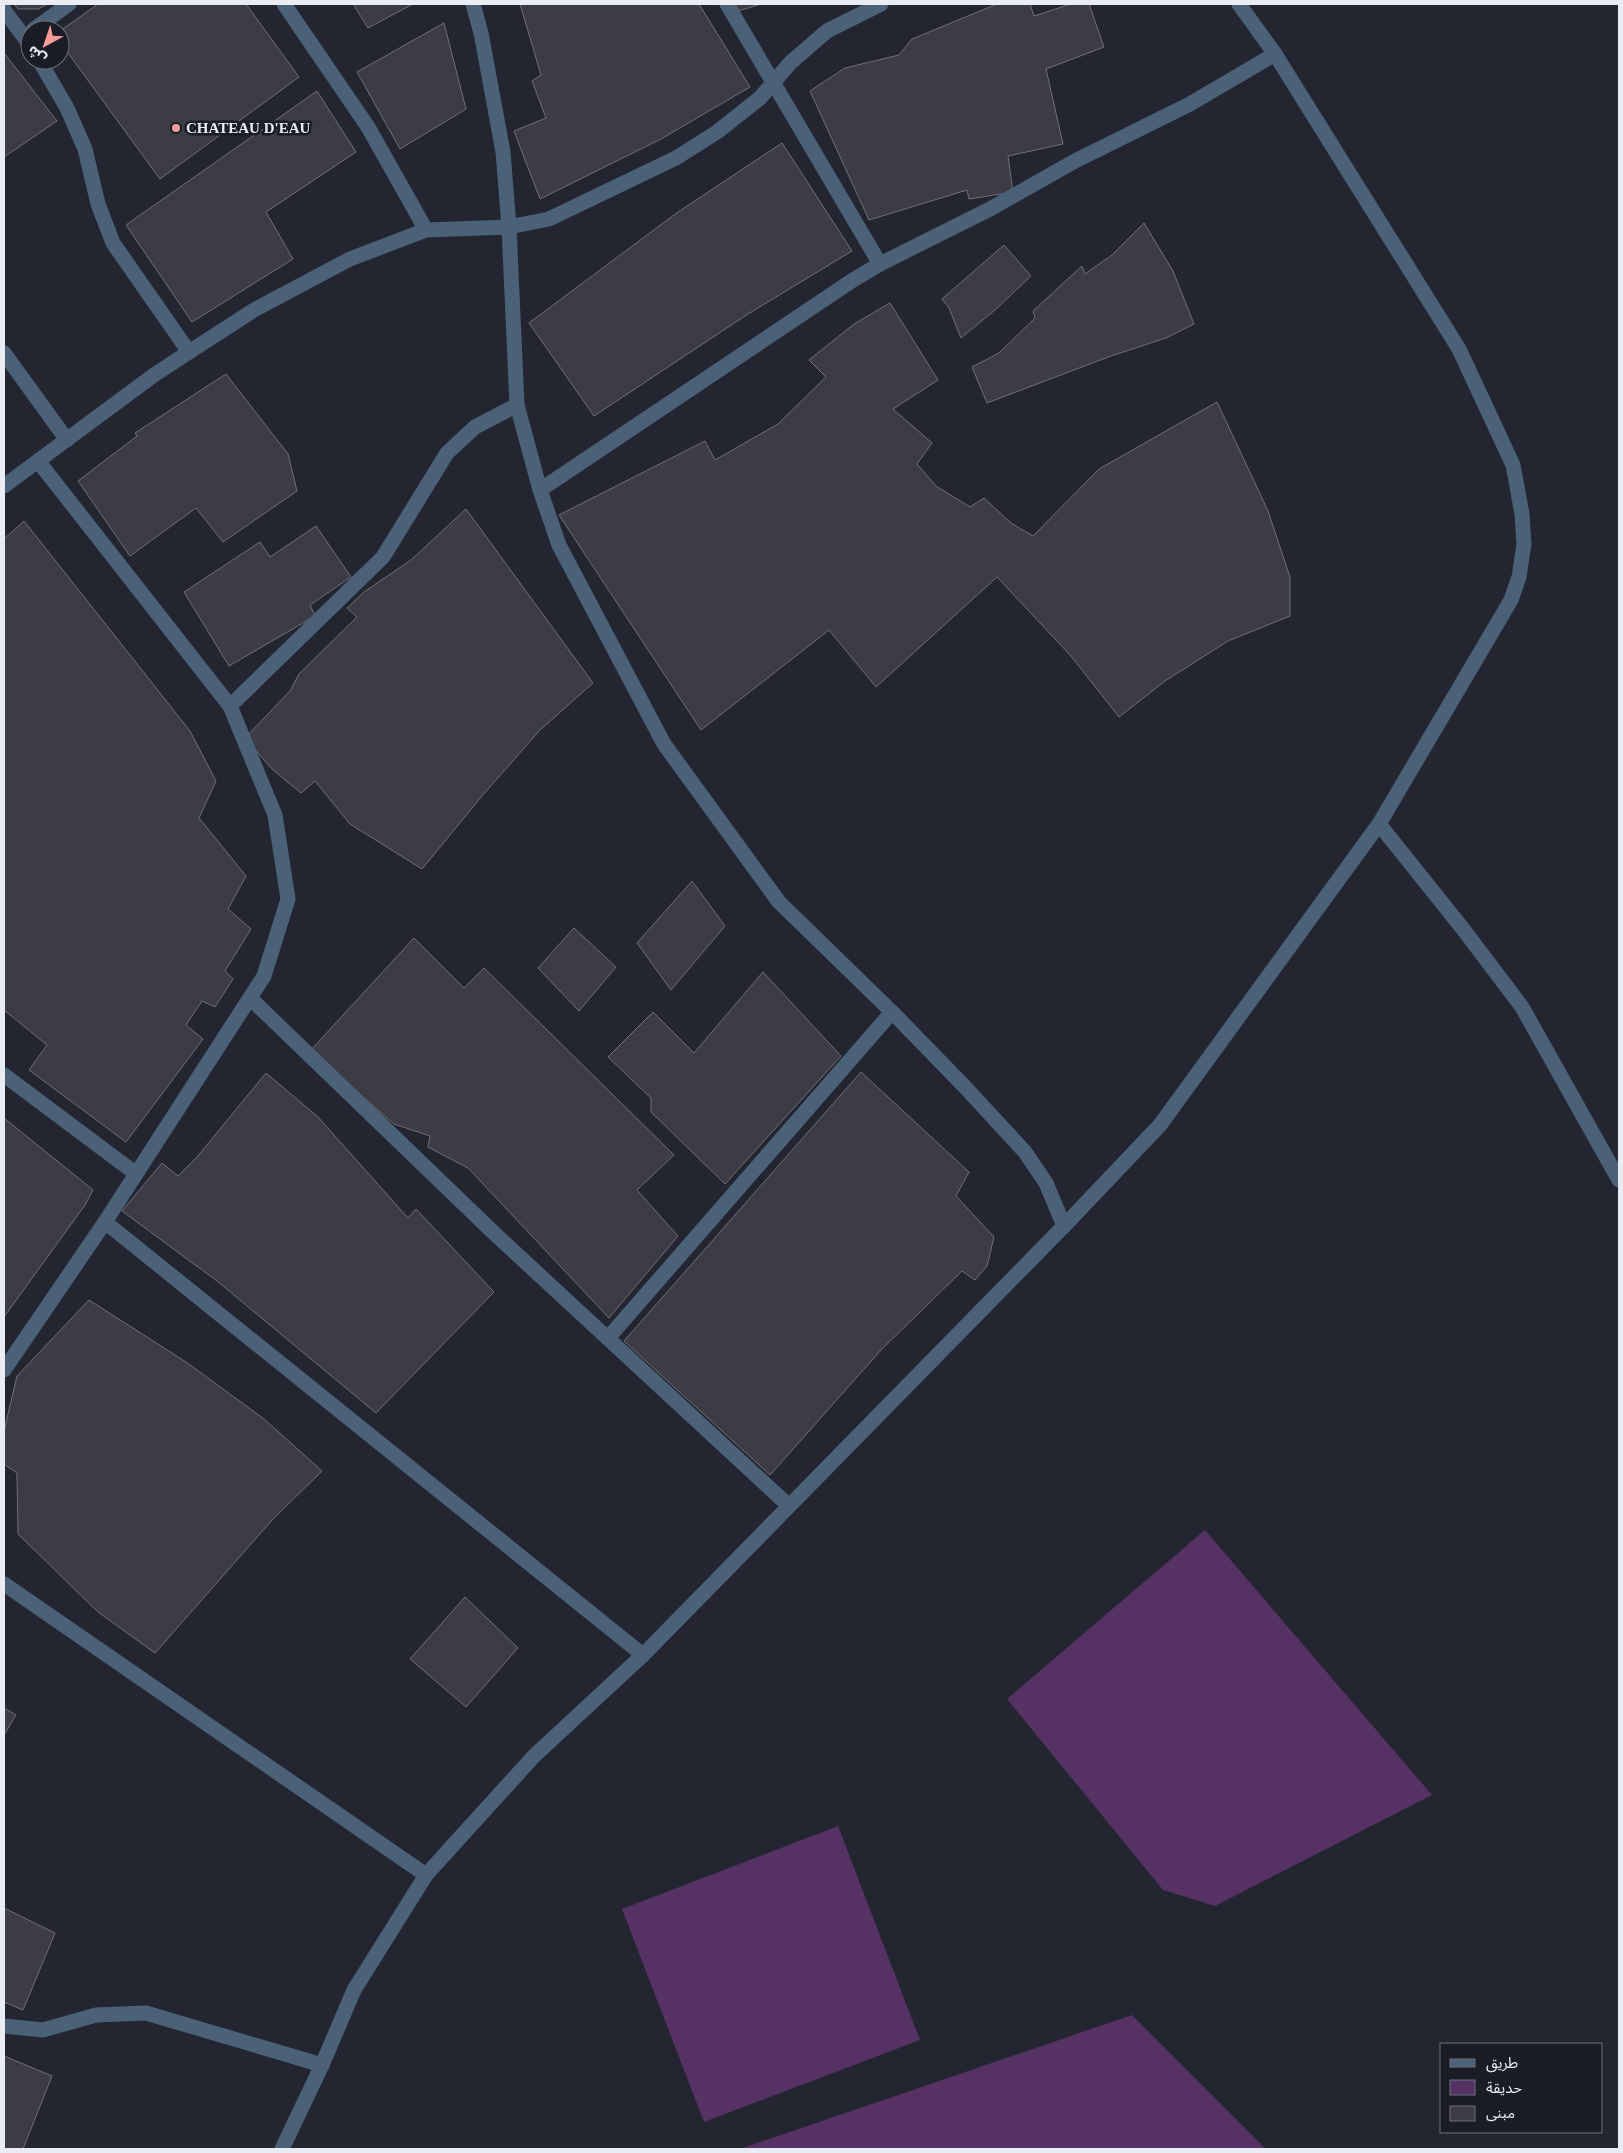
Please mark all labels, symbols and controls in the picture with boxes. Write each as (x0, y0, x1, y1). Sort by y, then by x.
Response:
north arrow (20, 20, 70, 70)
text: ش (25, 43, 49, 66)
place label: CHATEAU D'EAU (186, 120, 310, 136)
marker: CHATEAU D'EAU (170, 122, 182, 134)
legend (1440, 2043, 1603, 2133)
text: طريق (1486, 2055, 1518, 2073)
text: حديقة (1486, 2080, 1522, 2096)
text: مبنى (1486, 2105, 1515, 2122)

